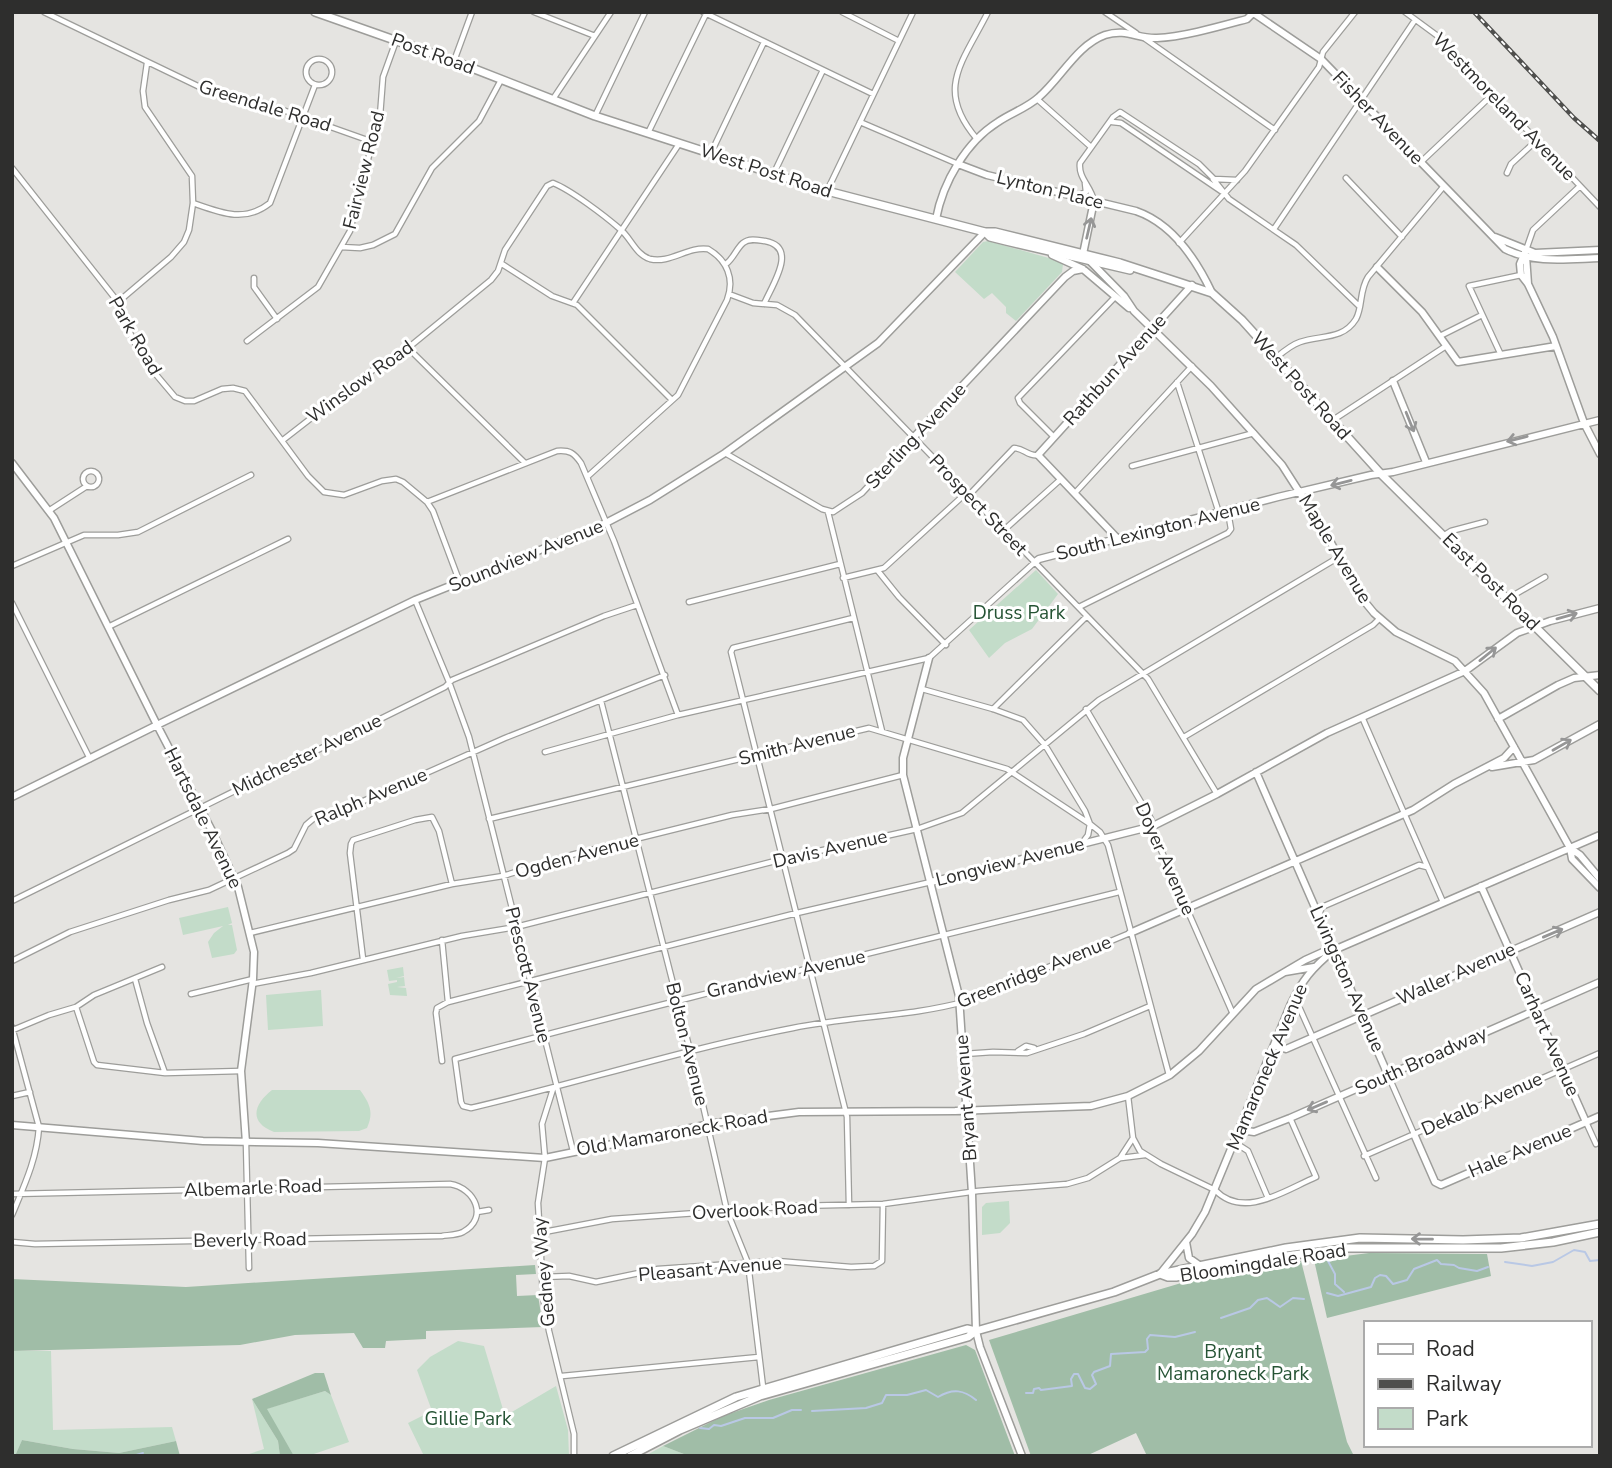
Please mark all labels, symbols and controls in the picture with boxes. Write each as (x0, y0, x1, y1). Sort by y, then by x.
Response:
street label: Post Road (388, 27, 478, 81)
street label: Westmoreland Avenue (1426, 27, 1582, 187)
street label: Fisher Avenue (1327, 65, 1429, 171)
street label: Greendale Road (196, 73, 334, 139)
street label: Fairview Road (337, 108, 391, 232)
street label: West Post Road (697, 137, 835, 205)
street label: Lynton Place (994, 164, 1106, 216)
one-way arrow (1083, 217, 1096, 240)
street label: Park Road (102, 292, 168, 380)
street label: Rathbun Avenue (1058, 308, 1172, 432)
street label: West Post Road (1245, 326, 1357, 446)
street label: Winslow Road (301, 334, 419, 430)
street label: Sterling Avenue (860, 377, 972, 495)
one-way arrow (1404, 410, 1417, 432)
one-way arrow (1507, 433, 1529, 446)
street label: Prospect Street (923, 449, 1033, 562)
one-way arrow (1330, 477, 1353, 490)
street label: Maple Avenue (1292, 490, 1378, 608)
street label: South Lexington Avenue (1053, 491, 1263, 567)
street label: Soundview Avenue (445, 513, 607, 599)
street label: East Post Road (1436, 527, 1546, 637)
park label: Druss Park (973, 600, 1066, 626)
one-way arrow (1555, 609, 1578, 622)
one-way arrow (1479, 646, 1497, 662)
street label: Midchester Avenue (228, 707, 386, 803)
street label: Smith Avenue (736, 718, 858, 772)
one-way arrow (1552, 738, 1572, 752)
street label: Hartsdale Avenue (158, 743, 248, 893)
street label: Ralph Avenue (311, 762, 431, 832)
street label: Doyer Avenue (1129, 799, 1201, 919)
street label: Davis Avenue (770, 823, 890, 875)
street label: Ogden Avenue (512, 827, 642, 885)
street label: Longview Avenue (933, 831, 1087, 893)
street label: Livingston Avenue (1303, 902, 1391, 1056)
street label: Prescott Avenue (499, 904, 557, 1046)
one-way arrow (1541, 925, 1563, 938)
street label: Greenridge Avenue (953, 929, 1115, 1015)
street label: Waller Avenue (1392, 936, 1520, 1012)
street label: Grandview Avenue (704, 943, 868, 1005)
street label: Carhart Avenue (1508, 968, 1586, 1100)
street label: Bolton Avenue (659, 980, 715, 1108)
street label: Mamaroneck Avenue (1220, 980, 1314, 1154)
street label: South Broadway (1351, 1020, 1491, 1102)
street label: Bryant Avenue (949, 1034, 983, 1162)
street label: Dekalb Avenue (1417, 1066, 1547, 1142)
one-way arrow (1306, 1101, 1328, 1114)
street label: Old Mamaroneck Road (574, 1103, 770, 1163)
street label: Hale Avenue (1464, 1118, 1576, 1184)
street label: Albemarle Road (183, 1173, 323, 1203)
street label: Overlook Road (691, 1194, 819, 1226)
street label: Gedney Way (526, 1216, 562, 1328)
street label: Beverly Road (193, 1226, 307, 1254)
one-way arrow (1411, 1232, 1434, 1246)
street label: Bloomingdale Road (1178, 1237, 1348, 1289)
street label: Pleasant Avenue (637, 1250, 783, 1288)
legend (1364, 1321, 1591, 1447)
text: Road (1426, 1335, 1475, 1363)
park label: Bryant Mamaroneck Park (1157, 1339, 1309, 1387)
text: Railway (1426, 1370, 1501, 1398)
text: Park (1426, 1405, 1468, 1433)
park label: Gillie Park (425, 1406, 512, 1432)

